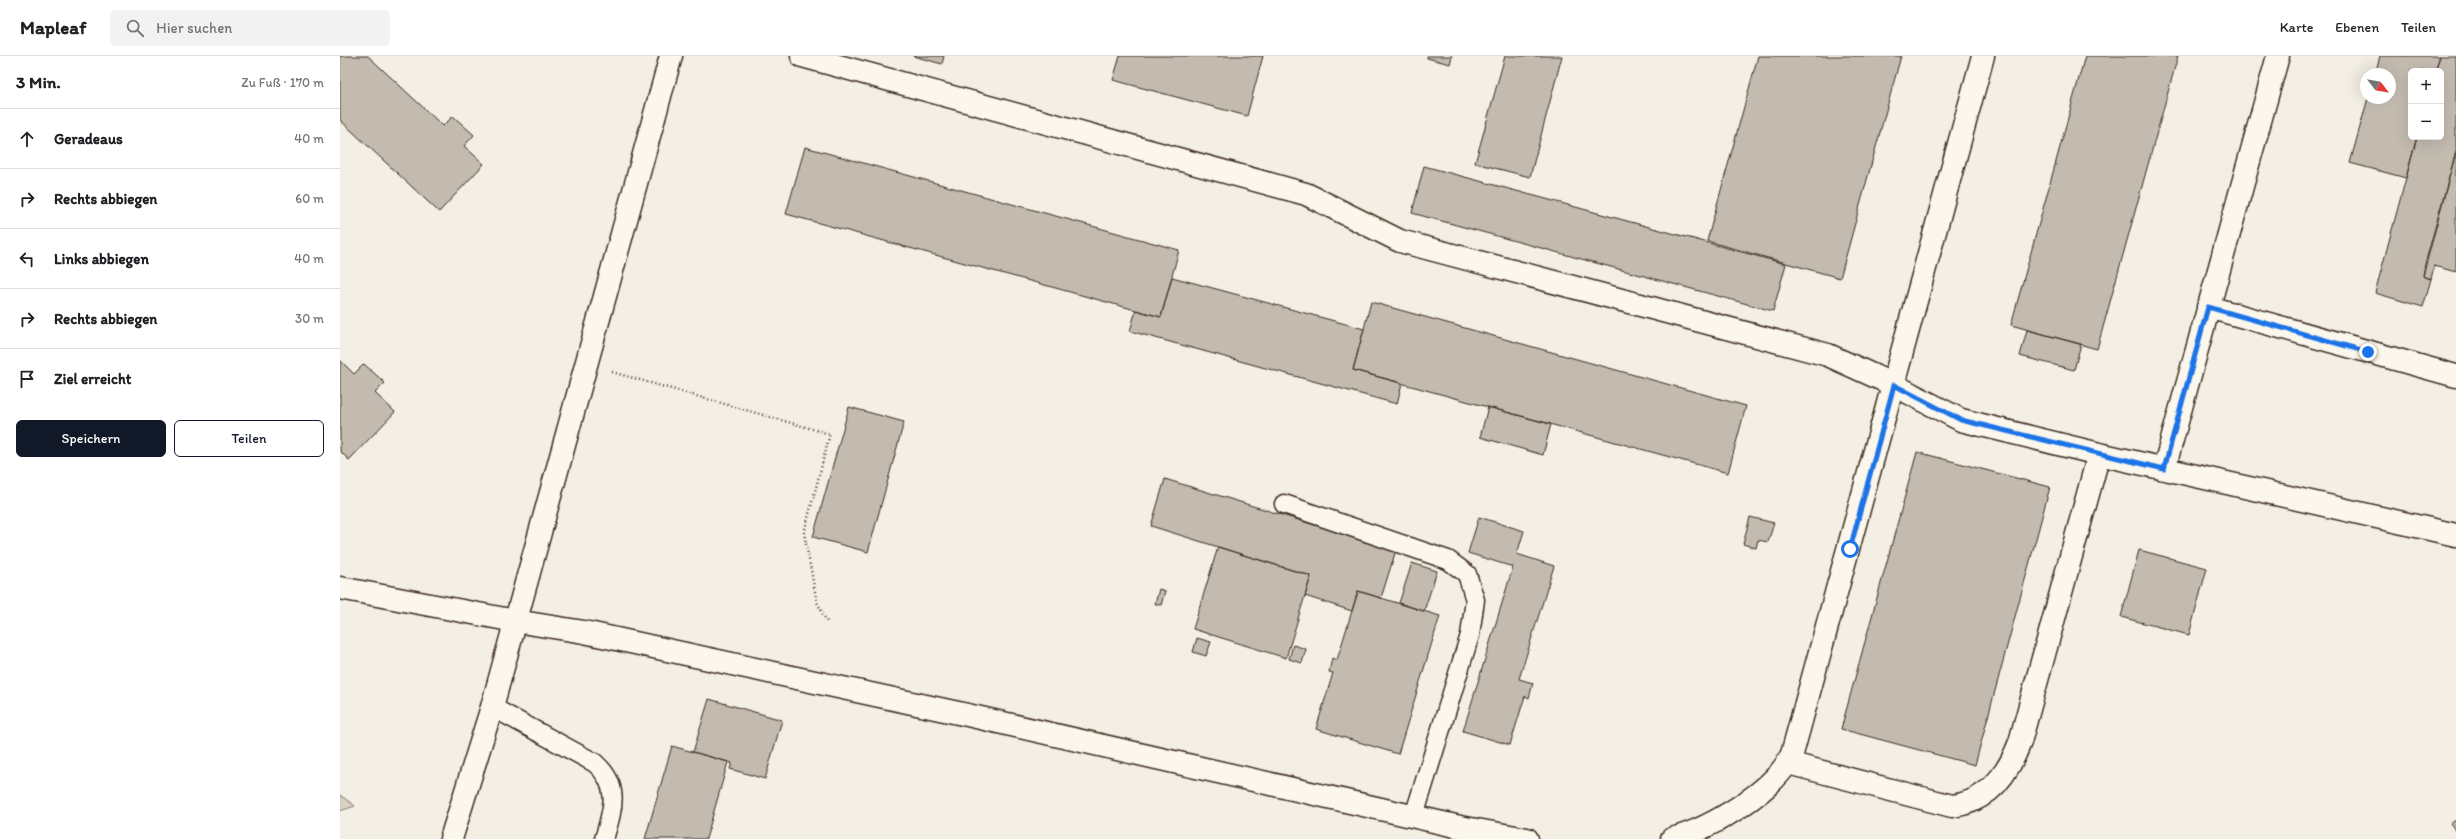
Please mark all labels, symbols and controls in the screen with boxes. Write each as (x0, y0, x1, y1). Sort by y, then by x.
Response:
search box (110, 10, 390, 46)
text: Mapleaf (20, 16, 86, 39)
icon: search (124, 17, 146, 39)
text: Hier suchen (156, 19, 232, 37)
text: Karte (2280, 19, 2313, 36)
text: Ebenen (2335, 19, 2379, 36)
text: Teilen (2401, 19, 2436, 36)
north arrow (2360, 68, 2396, 104)
map controls (2408, 68, 2444, 140)
button: + (2408, 68, 2444, 104)
text: 3 Min. (16, 72, 61, 92)
text: Zu Fuß · 170 m (241, 75, 324, 90)
button: − (2408, 104, 2444, 140)
icon: ahead (16, 128, 38, 150)
text: Geradeaus (54, 130, 123, 148)
text: 40 m (294, 131, 324, 146)
icon: right (16, 188, 38, 210)
text: Rechts abbiegen (54, 190, 157, 208)
text: 60 m (295, 191, 324, 206)
icon: left (16, 248, 38, 270)
text: Links abbiegen (54, 250, 149, 268)
text: 40 m (294, 251, 324, 266)
icon: right (16, 308, 38, 330)
text: Rechts abbiegen (54, 310, 157, 328)
text: 30 m (295, 311, 324, 326)
route end (2359, 343, 2377, 361)
icon: arrive (16, 368, 38, 390)
text: Ziel erreicht (54, 370, 131, 388)
button: Speichern (16, 420, 166, 457)
button: Teilen (174, 420, 324, 457)
route start (1841, 540, 1859, 558)

